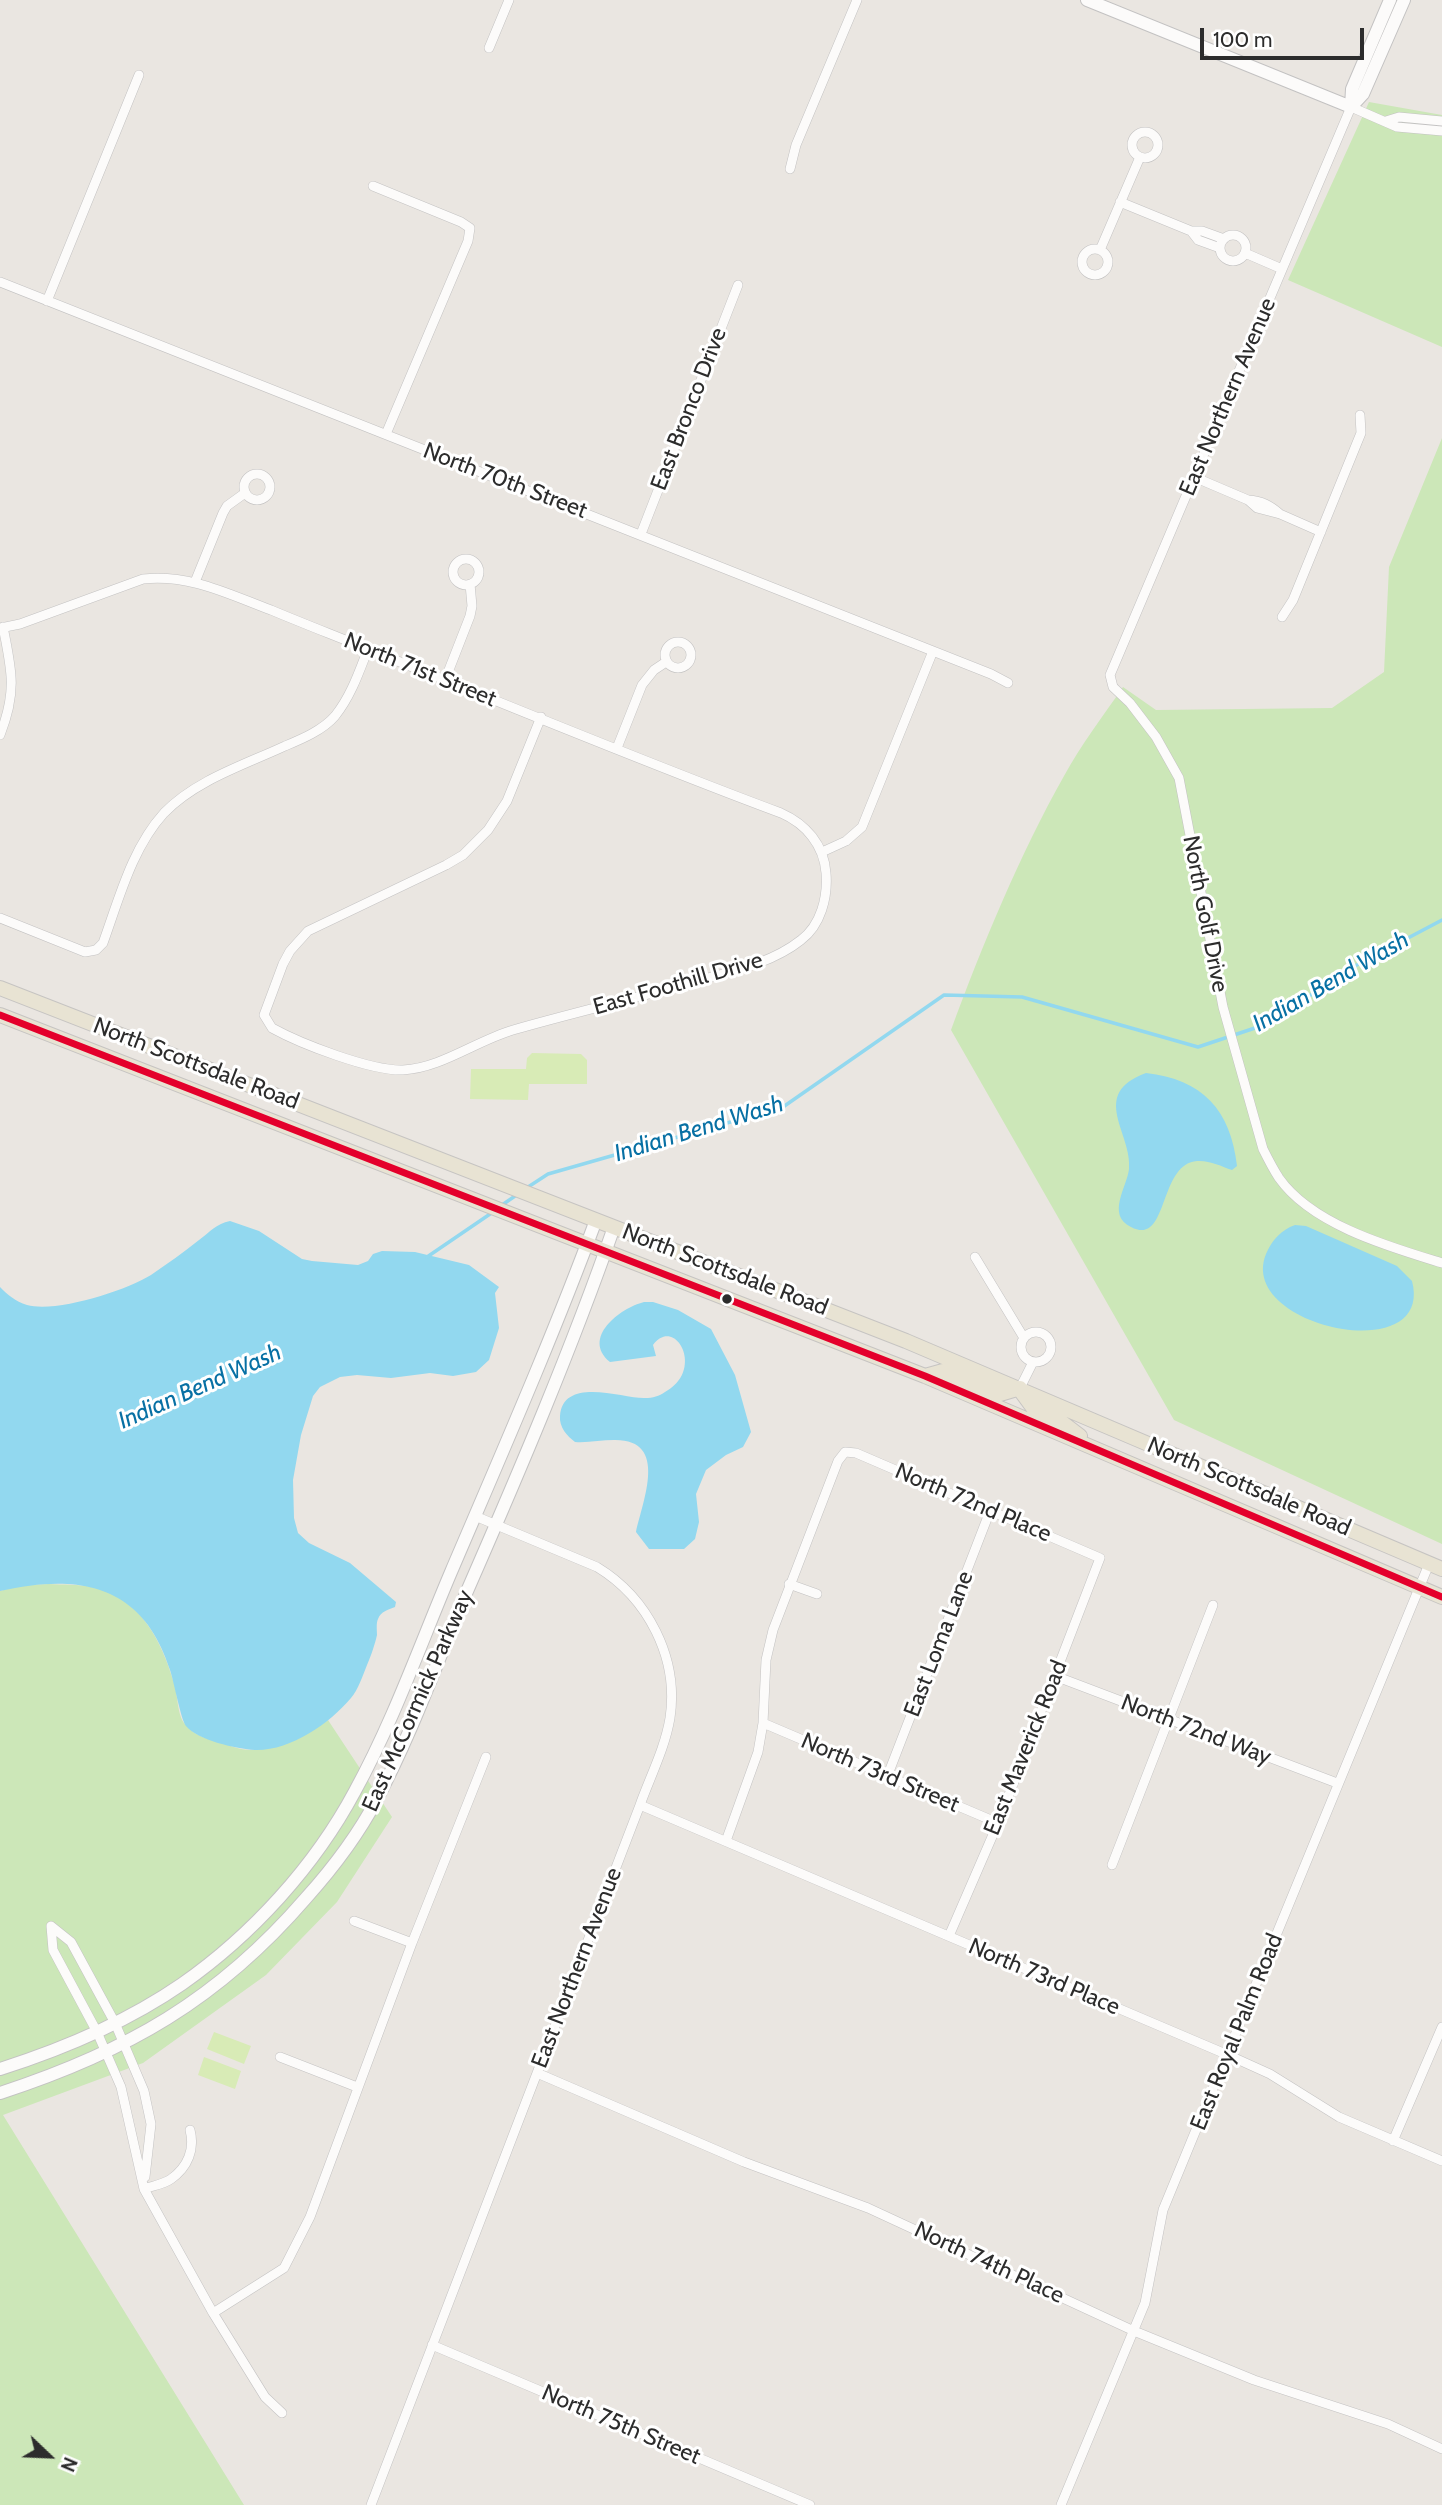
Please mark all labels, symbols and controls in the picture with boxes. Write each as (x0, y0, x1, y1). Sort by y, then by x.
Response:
scale bar (1204, 14, 1368, 58)
text: 100 m (1213, 27, 1272, 52)
street label: East Northern Avenue (1174, 294, 1282, 500)
street label: East Bronco Drive (645, 324, 733, 494)
street label: North 70th Street (419, 437, 591, 525)
street label: North 71st Street (340, 627, 500, 713)
street label: North Golf Drive (1176, 833, 1234, 995)
water label: Indian Bend Wash (1248, 926, 1414, 1038)
street label: East Foothill Drive (590, 947, 766, 1021)
street label: North Scottsdale Road (89, 1012, 303, 1116)
water label: Indian Bend Wash (611, 1090, 787, 1168)
street label: North Scottsdale Road (618, 1218, 832, 1322)
unlabelled marker (720, 1292, 734, 1306)
water label: Indian Bend Wash (114, 1338, 286, 1436)
street label: North Scottsdale Road (1143, 1432, 1355, 1542)
street label: North 72nd Place (891, 1458, 1055, 1548)
street label: East Loma Lane (899, 1567, 979, 1721)
street label: East McCormick Parkway (357, 1586, 479, 1816)
street label: East Maverick Road (978, 1656, 1074, 1840)
street label: North 72nd Way (1117, 1689, 1275, 1771)
street label: North 73rd Street (797, 1727, 963, 1819)
street label: East Northern Avenue (526, 1864, 628, 2072)
street label: East Royal Palm Road (1185, 1930, 1289, 2134)
street label: North 73rd Place (964, 1933, 1124, 2021)
street label: North 74th Place (910, 2216, 1068, 2310)
street label: North 75th Street (538, 2379, 704, 2471)
north arrow (14, 2421, 84, 2491)
text: N (56, 2454, 82, 2475)

